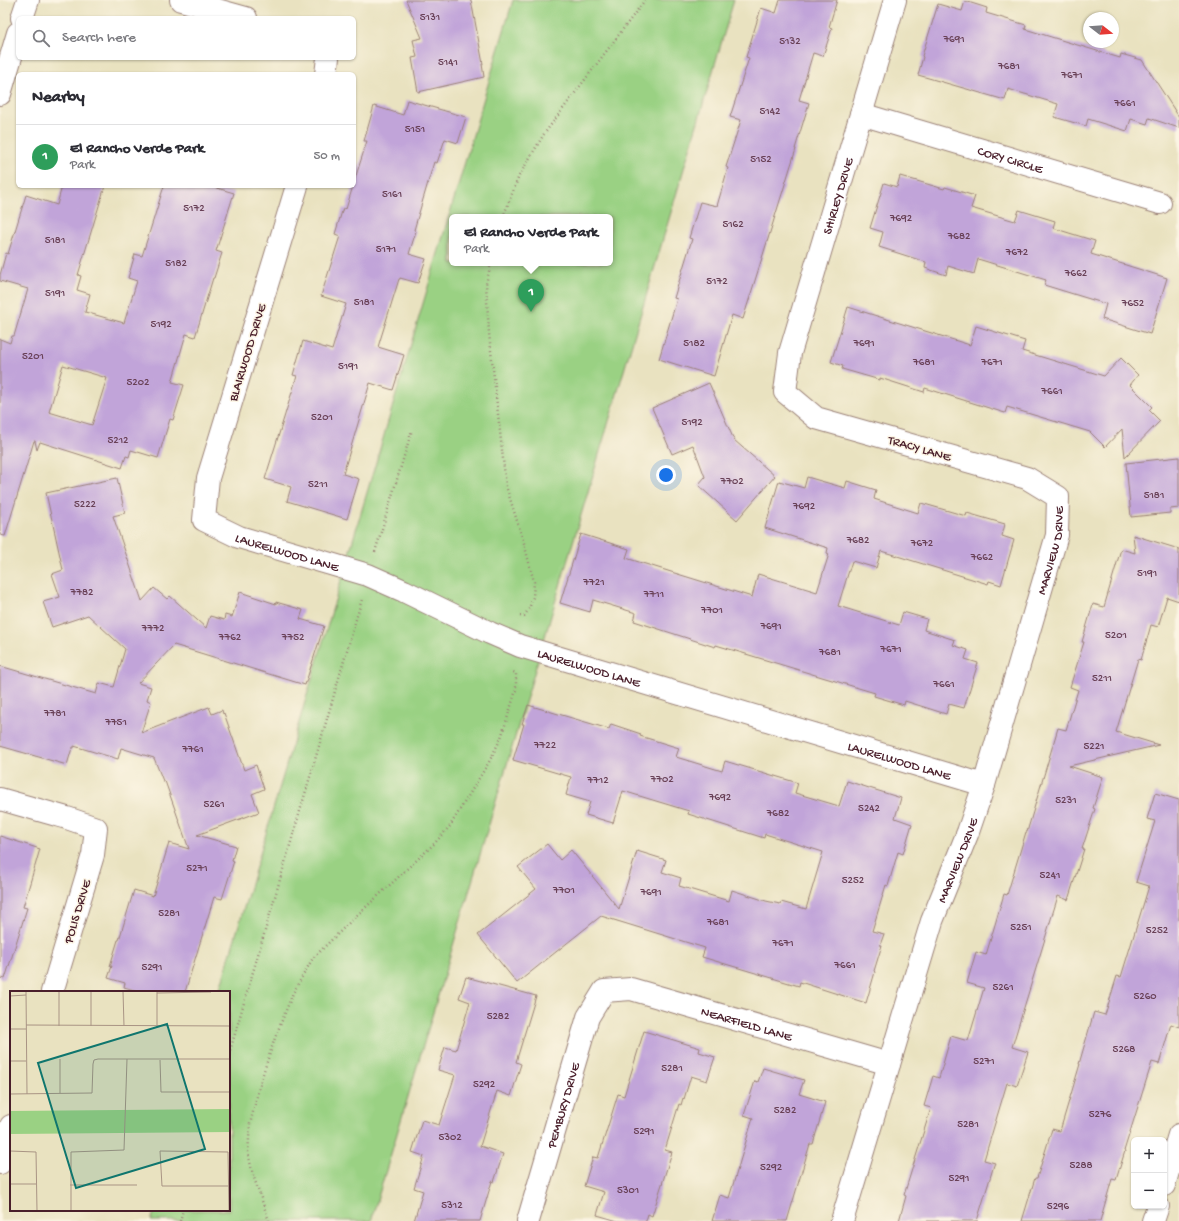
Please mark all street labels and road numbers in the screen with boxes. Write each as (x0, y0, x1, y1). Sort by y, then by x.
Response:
street label: CORY CIRCLE (975, 144, 1045, 178)
street label: SHIRLEY DRIVE (821, 155, 858, 236)
street label: BLAIRWOOD DRIVE (226, 301, 271, 404)
street label: TRACY LANE (885, 433, 953, 466)
street label: MARVIEW DRIVE (1035, 505, 1068, 597)
street label: LAURELWOOD LANE (232, 531, 341, 576)
street label: LAURELWOOD LANE (535, 647, 643, 692)
street label: LAURELWOOD LANE (846, 740, 953, 785)
street label: MARVIEW DRIVE (935, 816, 983, 905)
street label: POLIS DRIVE (61, 877, 95, 946)
street label: NEARFIELD LANE (699, 1005, 795, 1046)
street label: PEMBURY DRIVE (545, 1060, 584, 1151)

